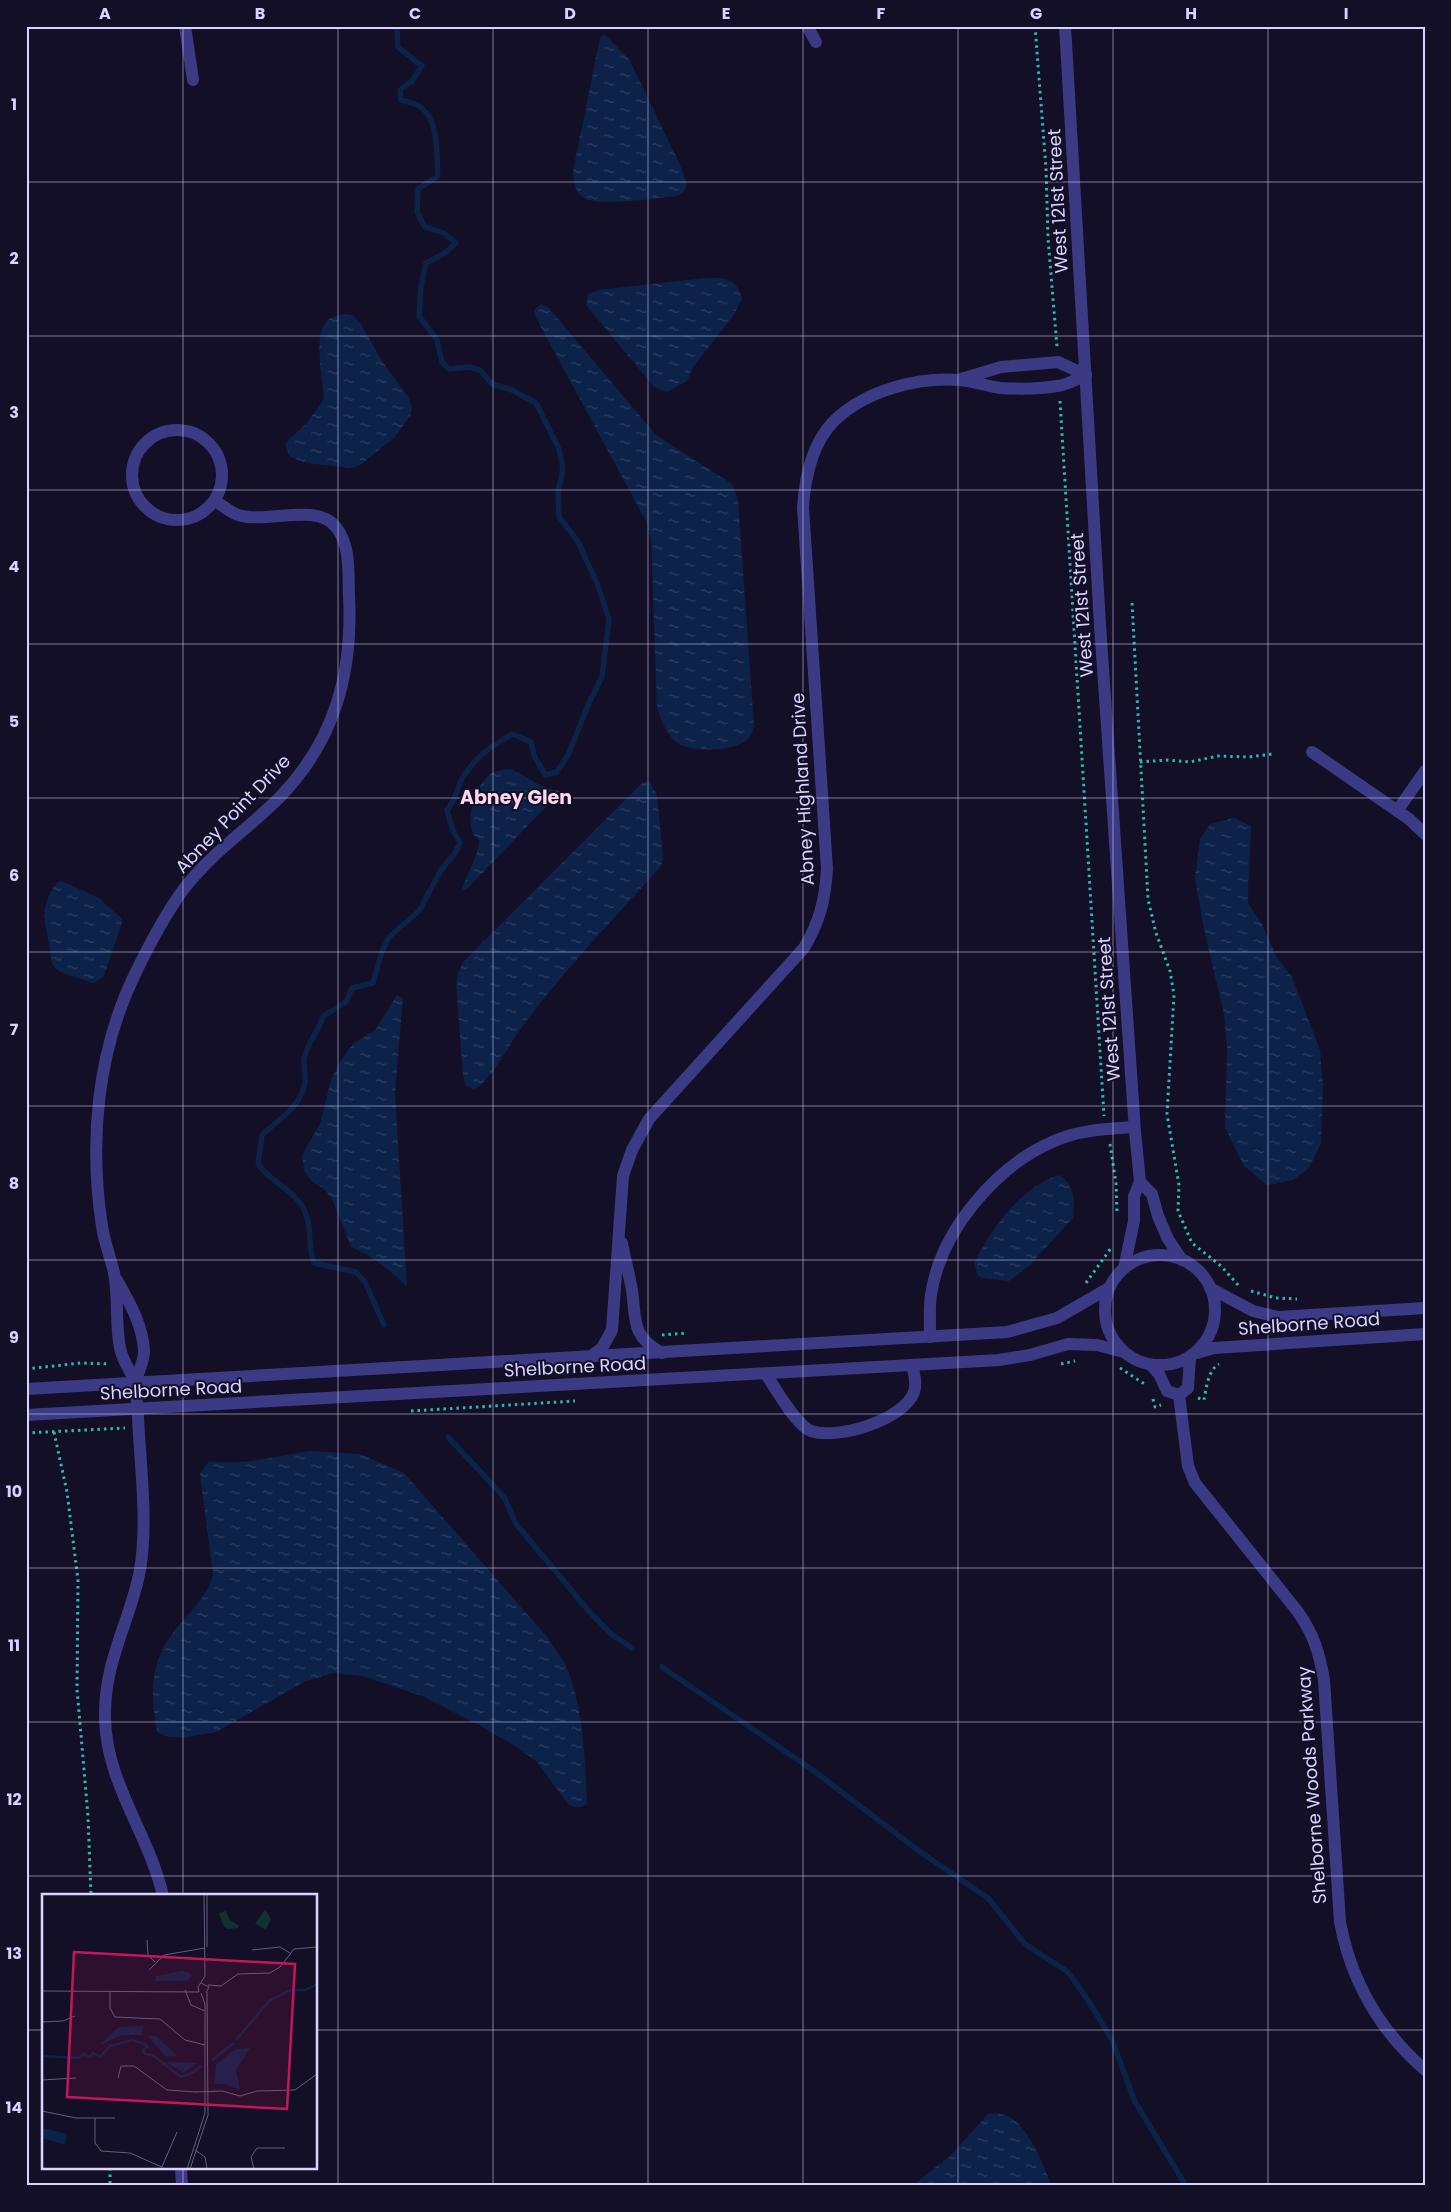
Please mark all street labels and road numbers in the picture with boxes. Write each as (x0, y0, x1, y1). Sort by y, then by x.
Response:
street label: West 121st Street (1041, 128, 1074, 274)
street label: West 121st Street (1064, 532, 1099, 678)
street label: Abney Highland Drive (785, 692, 820, 886)
street label: Abney Point Drive (169, 749, 296, 879)
street label: West 121st Street (1091, 936, 1126, 1082)
street label: Shelborne Road (1237, 1306, 1381, 1341)
street label: Shelborne Road (503, 1350, 647, 1383)
street label: Shelborne Road (99, 1373, 243, 1406)
street label: Shelborne Woods Parkway (1291, 1665, 1332, 1905)

